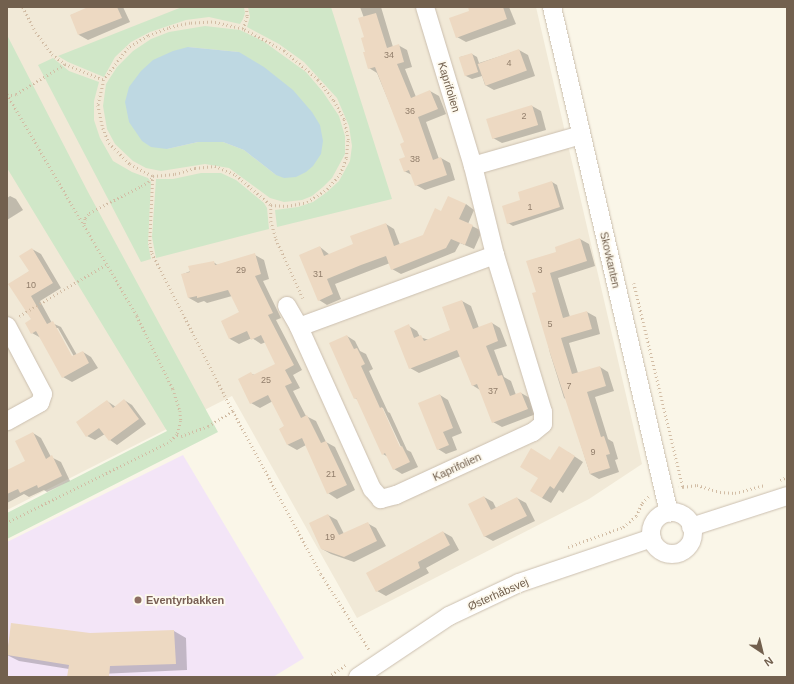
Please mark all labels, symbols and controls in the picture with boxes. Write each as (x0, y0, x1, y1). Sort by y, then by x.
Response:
house number: 34 (384, 50, 394, 60)
house number: 4 (506, 58, 512, 68)
street label: Kaprifolien (435, 60, 463, 114)
house number: 36 (405, 106, 415, 116)
house number: 2 (521, 111, 527, 121)
house number: 38 (410, 154, 420, 164)
house number: 1 (527, 202, 533, 212)
street label: Skovkanten (597, 231, 623, 289)
house number: 29 (236, 265, 246, 275)
house number: 3 (537, 265, 543, 275)
house number: 31 (313, 269, 323, 279)
house number: 10 (26, 280, 36, 290)
house number: 5 (547, 319, 553, 329)
house number: 25 (261, 375, 271, 385)
house number: 7 (566, 381, 572, 391)
house number: 37 (488, 386, 498, 396)
house number: 9 (590, 447, 596, 457)
street label: Kaprifolien (431, 450, 483, 484)
house number: 21 (326, 469, 336, 479)
house number: 19 (325, 532, 335, 542)
street label: Østerhåbsvej (466, 575, 530, 613)
place label: Eventyrbakken (146, 593, 224, 607)
marker: Eventyrbakken (133, 595, 143, 605)
north arrow (742, 632, 782, 672)
text: N (762, 655, 776, 669)

